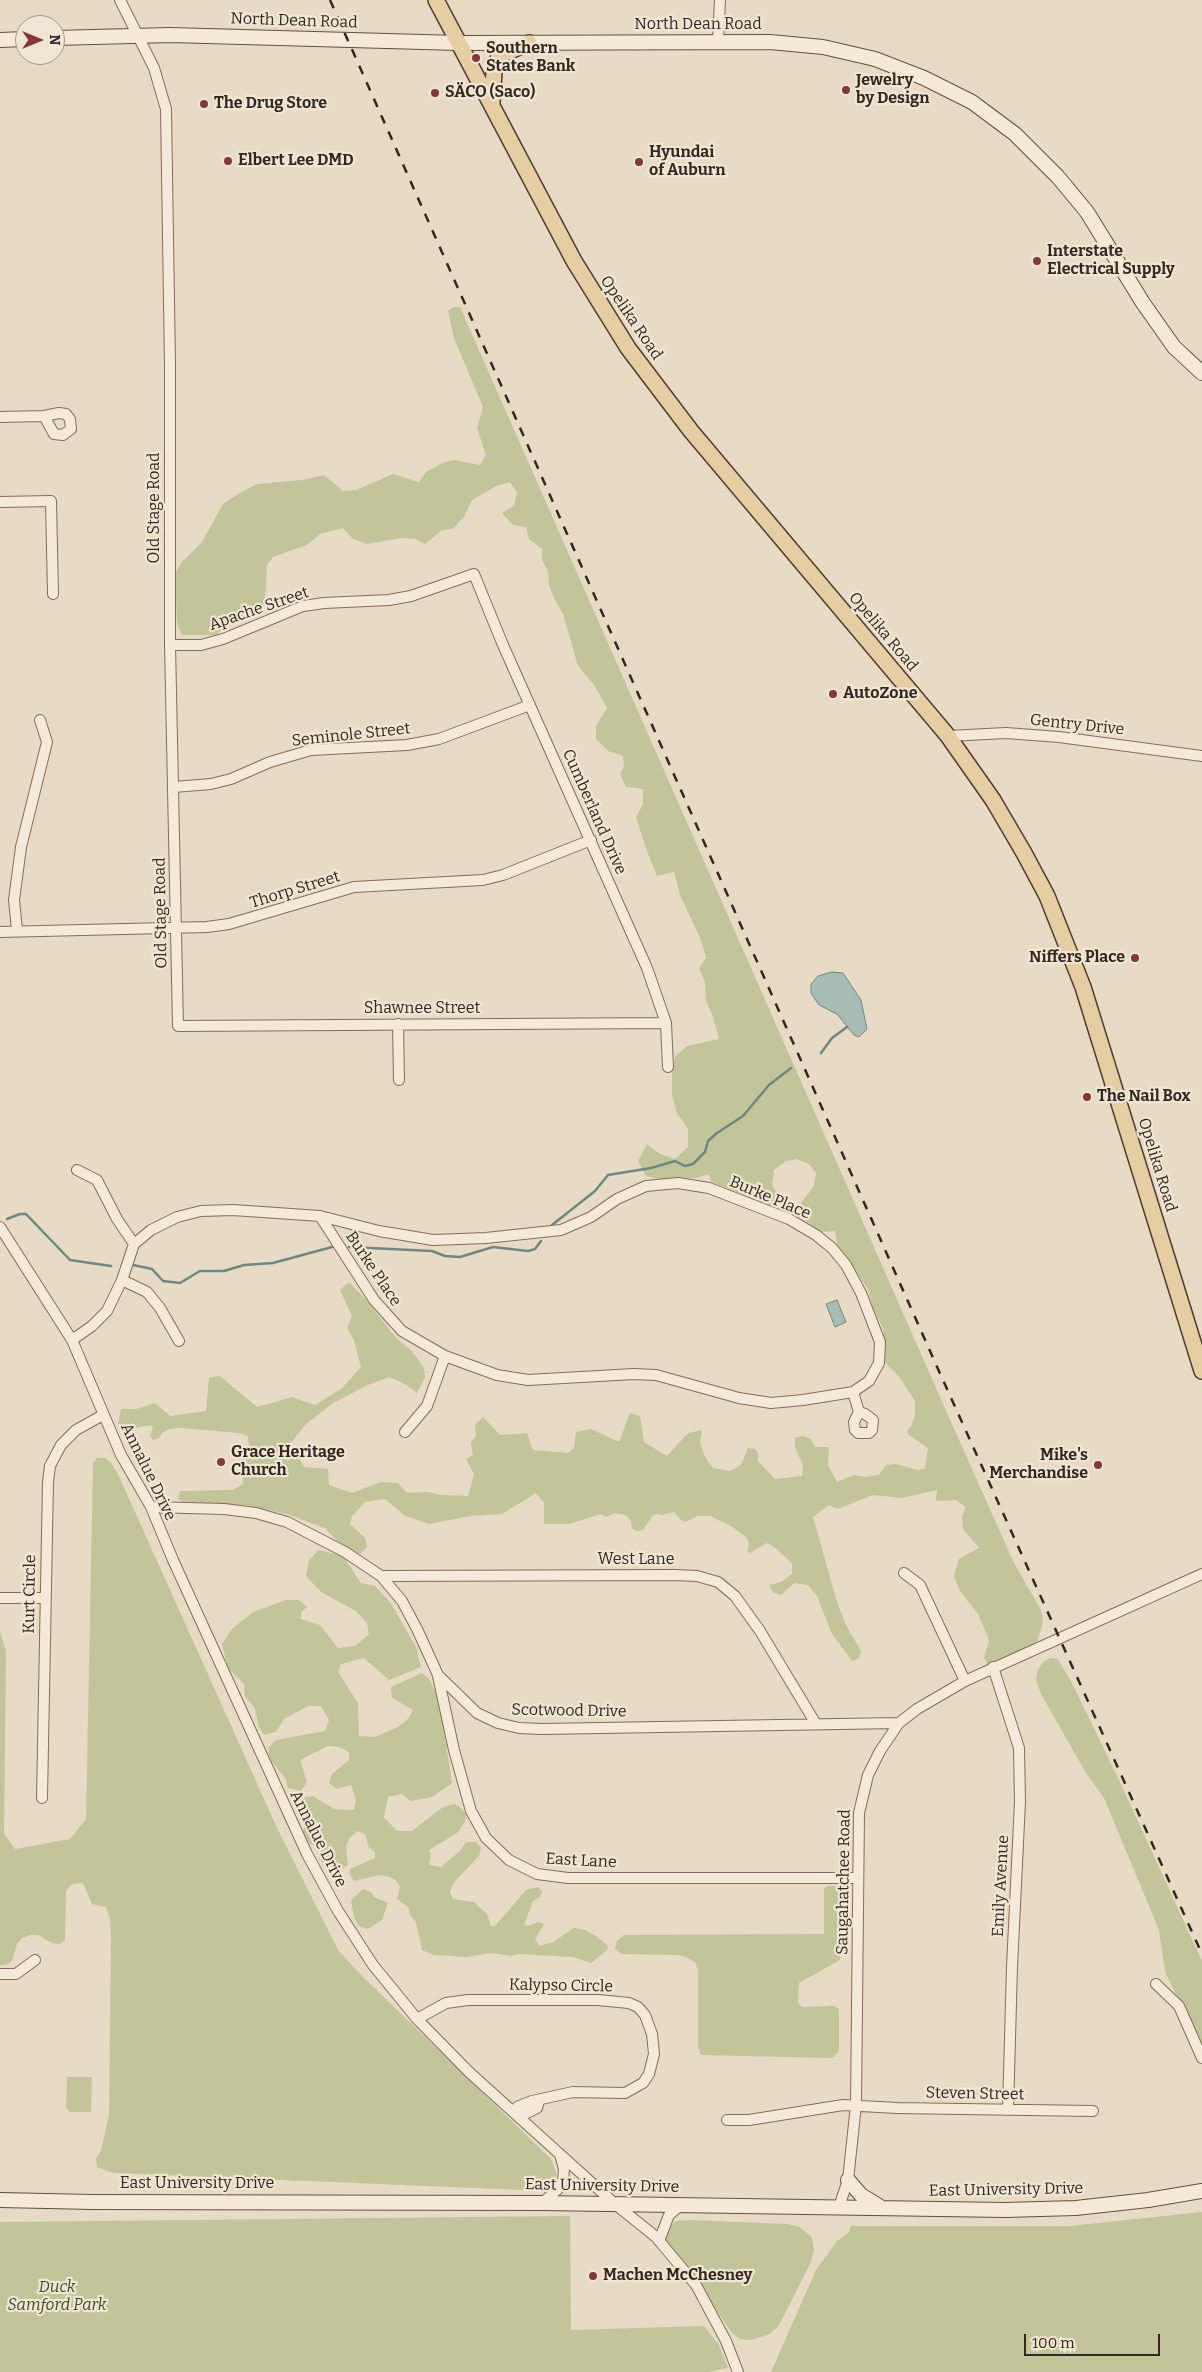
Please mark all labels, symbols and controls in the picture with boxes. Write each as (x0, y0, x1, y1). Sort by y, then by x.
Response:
street label: North Dean Road (230, 9, 358, 33)
north arrow (15, 15, 65, 65)
street label: North Dean Road (634, 15, 762, 35)
text: N (46, 35, 63, 45)
place label: Southern States Bank (486, 39, 575, 77)
marker: Southern States Bank (470, 52, 482, 64)
place label: Jewelry by Design (856, 71, 929, 109)
place label: SÄCO (Saco) (445, 83, 535, 103)
marker: Jewelry by Design (840, 84, 852, 96)
marker: SÄCO (Saco) (429, 87, 441, 99)
place label: The Drug Store (214, 94, 327, 114)
marker: The Drug Store (198, 98, 210, 110)
place label: Hyundai of Auburn (649, 143, 725, 181)
place label: Elbert Lee DMD (238, 151, 354, 171)
marker: Elbert Lee DMD (222, 155, 234, 167)
marker: Hyundai of Auburn (633, 156, 645, 168)
place label: Interstate Electrical Supply (1047, 242, 1175, 280)
marker: Interstate Electrical Supply (1031, 255, 1043, 267)
street label: Opelika Road (596, 272, 666, 364)
street label: Old Stage Road (145, 452, 165, 564)
street label: Apache Street (207, 583, 311, 635)
street label: Opelika Road (844, 588, 922, 676)
place label: AutoZone (843, 684, 918, 704)
marker: AutoZone (827, 688, 839, 700)
street label: Gentry Drive (1029, 710, 1125, 740)
street label: Seminole Street (291, 719, 411, 751)
street label: Cumberland Drive (558, 746, 630, 878)
street label: Old Stage Road (150, 857, 172, 969)
street label: Thorp Street (248, 867, 342, 913)
place label: Niffers Place (1029, 948, 1125, 968)
marker: Niffers Place (1129, 952, 1141, 964)
street label: Shawnee Street (364, 999, 480, 1019)
place label: The Nail Box (1097, 1087, 1191, 1107)
marker: The Nail Box (1081, 1091, 1093, 1103)
street label: Opelika Road (1134, 1116, 1180, 1214)
street label: Burke Place (727, 1172, 813, 1224)
street label: Burke Place (341, 1228, 405, 1310)
street label: Annalue Drive (116, 1420, 180, 1524)
place label: Grace Heritage Church (231, 1443, 345, 1481)
place label: Mike's Merchandise (989, 1446, 1088, 1484)
marker: Grace Heritage Church (215, 1456, 227, 1468)
marker: Mike's Merchandise (1092, 1459, 1104, 1471)
street label: West Lane (598, 1550, 674, 1570)
street label: Kurt Circle (20, 1554, 40, 1634)
street label: Scotwood Drive (511, 1700, 627, 1722)
street label: Annalue Drive (285, 1787, 351, 1891)
street label: Saugahatchee Road (833, 1809, 855, 1955)
street label: Emily Avenue (989, 1835, 1013, 1937)
street label: East Lane (545, 1850, 617, 1872)
street label: Kalypso Circle (509, 1975, 613, 1997)
street label: Steven Street (925, 2084, 1025, 2104)
street label: East University Drive (120, 2174, 274, 2194)
street label: East University Drive (525, 2175, 679, 2197)
street label: East University Drive (929, 2179, 1083, 2201)
place label: Machen McChesney (603, 2266, 752, 2286)
marker: Machen McChesney (587, 2270, 599, 2282)
park label: Duck Samford Park (7, 2278, 107, 2316)
scale bar (1027, 2324, 1163, 2356)
text: 100 m (1032, 2334, 1075, 2352)

